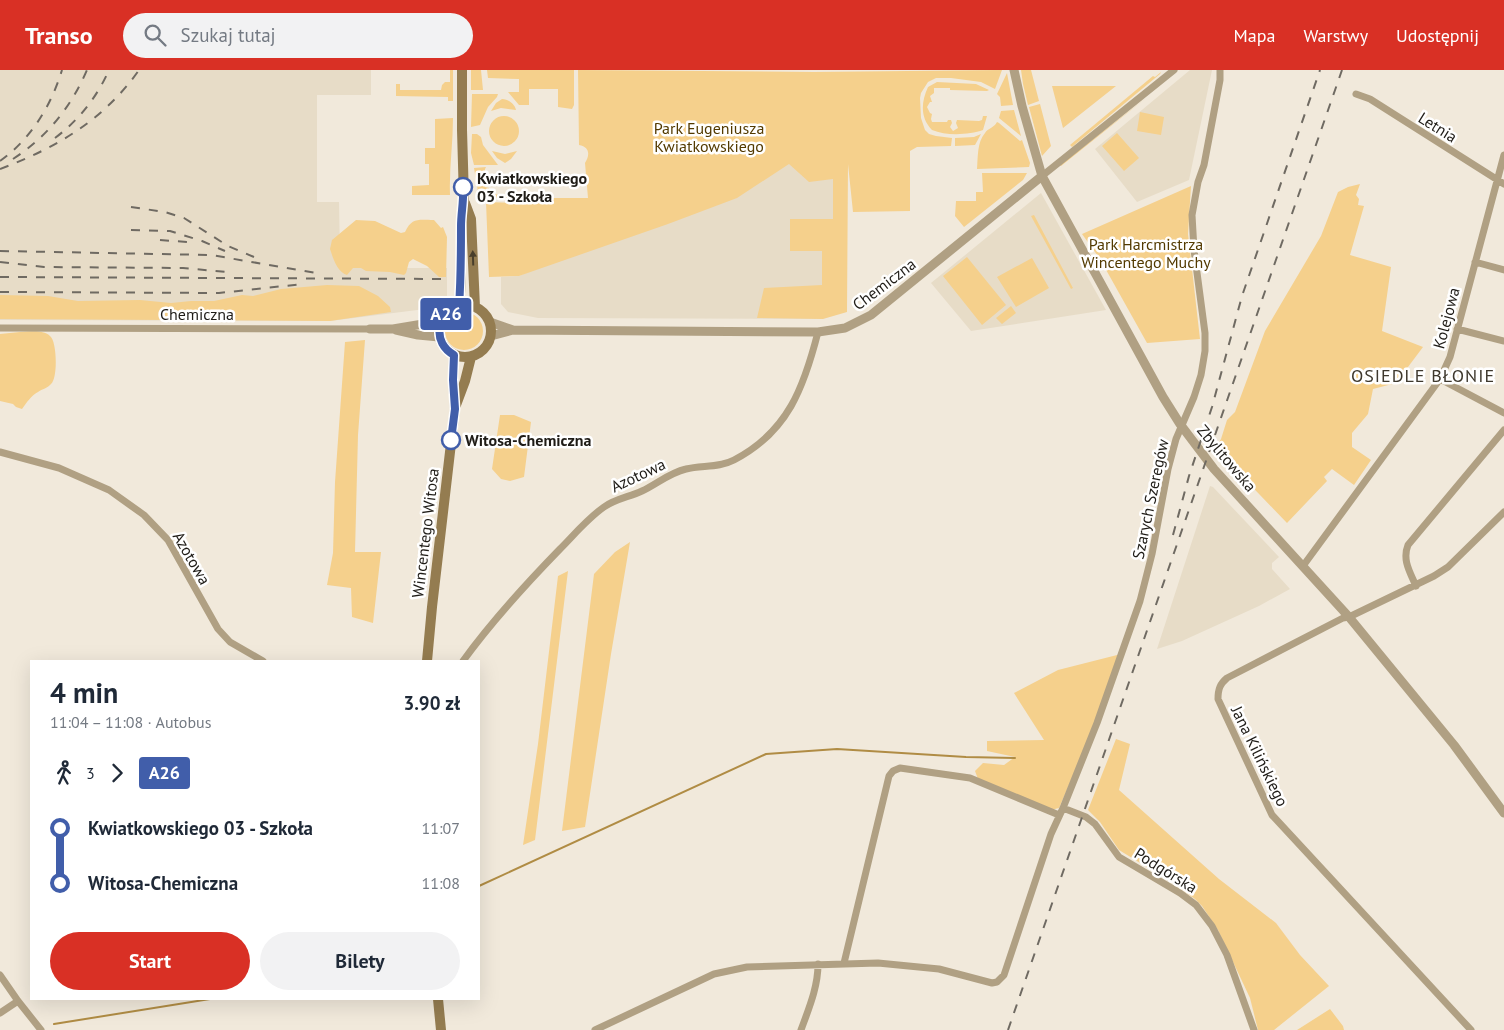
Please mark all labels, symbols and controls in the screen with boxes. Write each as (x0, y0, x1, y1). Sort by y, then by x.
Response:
search box (123, 13, 473, 58)
text: Transo (25, 20, 93, 51)
icon: search (141, 21, 169, 49)
text: Szukaj tutaj (181, 23, 276, 47)
text: Mapa (1234, 24, 1275, 47)
text: Warstwy (1303, 24, 1368, 47)
text: Udostępnij (1396, 24, 1479, 47)
street label: Letnia (1415, 107, 1461, 147)
park label: Park Eugeniusza Kwiatkowskiego (654, 118, 764, 156)
place label: Kwiatkowskiego 03 - Szkoła (477, 168, 588, 206)
marker: Kwiatkowskiego 03 - Szkoła (453, 177, 473, 197)
park label: Park Harcmistrza Wincentego Muchy (1081, 234, 1211, 272)
one-way arrow (468, 250, 476, 266)
street label: Chemiczna (848, 254, 920, 314)
street label: Kolejowa (1428, 285, 1464, 351)
line badge: A26 (417, 298, 475, 330)
text: A26 (430, 302, 462, 325)
street label: Chemiczna (160, 304, 234, 324)
district label: OSIEDLE BŁONIE (1351, 364, 1495, 387)
street label: Zbylitowska (1193, 420, 1261, 496)
marker: Witosa-Chemiczna (441, 430, 461, 450)
place label: Witosa-Chemiczna (465, 430, 591, 450)
street label: Szarych Szeregów (1128, 437, 1173, 561)
street label: Azotowa (608, 454, 668, 496)
street label: Wincentego Witosa (407, 467, 443, 599)
street label: Azotowa (169, 528, 215, 588)
text: 4 min (50, 674, 118, 711)
text: 3.90 zł (403, 691, 460, 715)
street label: Jana Kilińskiego (1227, 702, 1293, 809)
text: 11:04 – 11:08 · Autobus (50, 712, 211, 732)
icon: walk (50, 759, 78, 787)
icon: forward (103, 759, 131, 787)
text: A26 (149, 761, 180, 784)
text: 3 (86, 763, 95, 783)
text: Kwiatkowskiego 03 - Szkoła (88, 816, 313, 840)
text: 11:07 (422, 818, 460, 838)
street label: Podgórska (1131, 843, 1201, 897)
text: Witosa-Chemiczna (88, 871, 238, 895)
text: 11:08 (422, 873, 460, 893)
button: Start (50, 932, 250, 990)
button: Bilety (260, 932, 460, 990)

